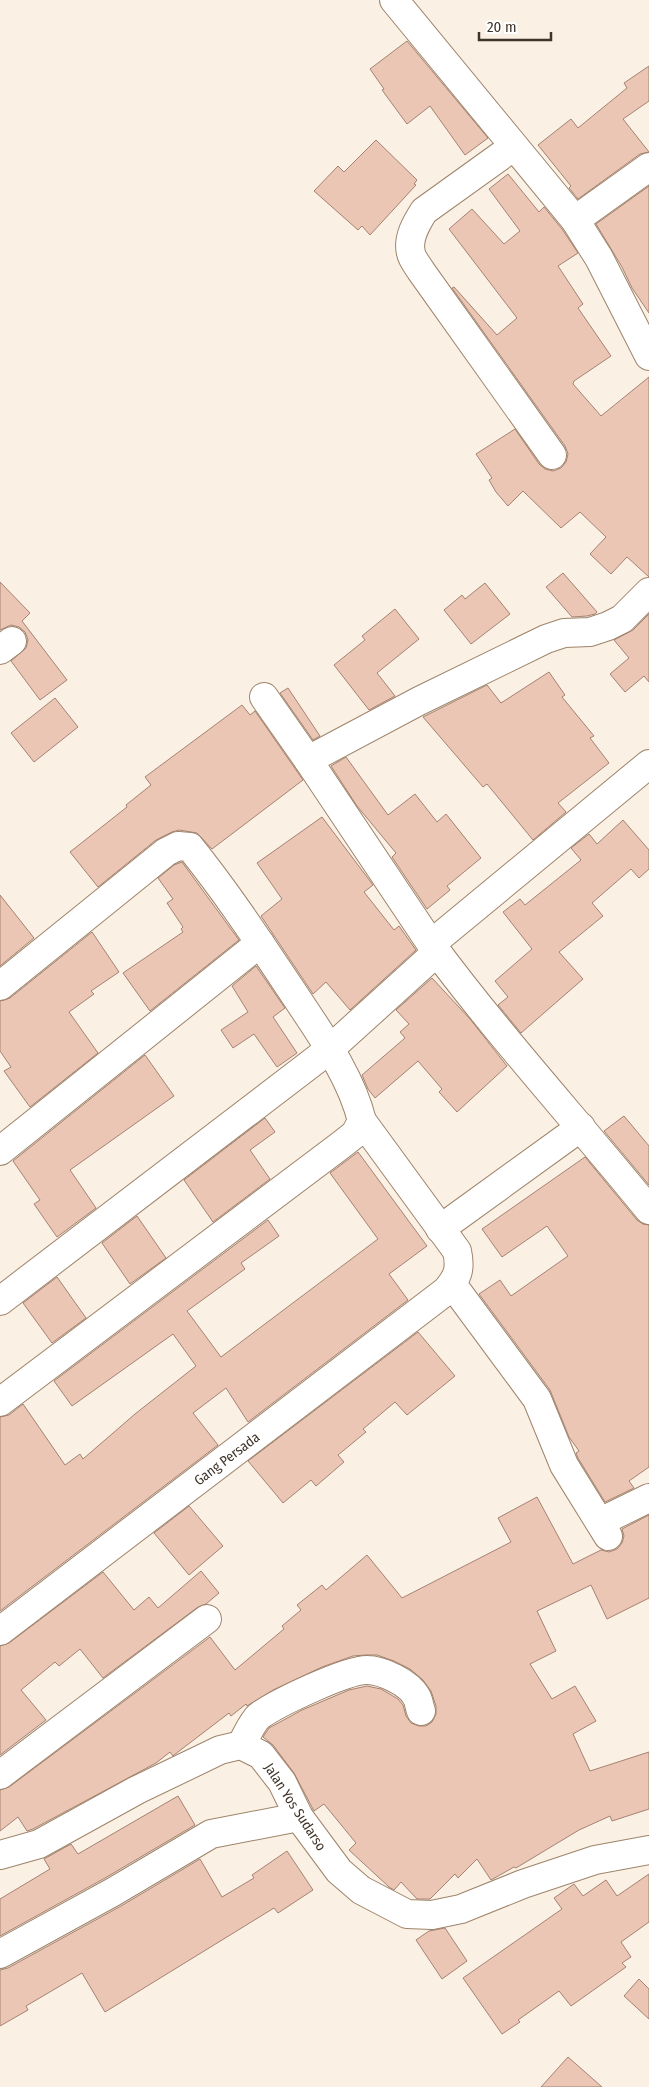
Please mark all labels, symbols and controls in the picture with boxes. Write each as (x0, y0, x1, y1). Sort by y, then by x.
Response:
scale bar (479, 10, 552, 42)
text: 20 m (487, 18, 517, 36)
street label: Gang Persada (191, 1429, 263, 1489)
street label: Jalan Yos Sudarso (260, 1760, 330, 1854)

